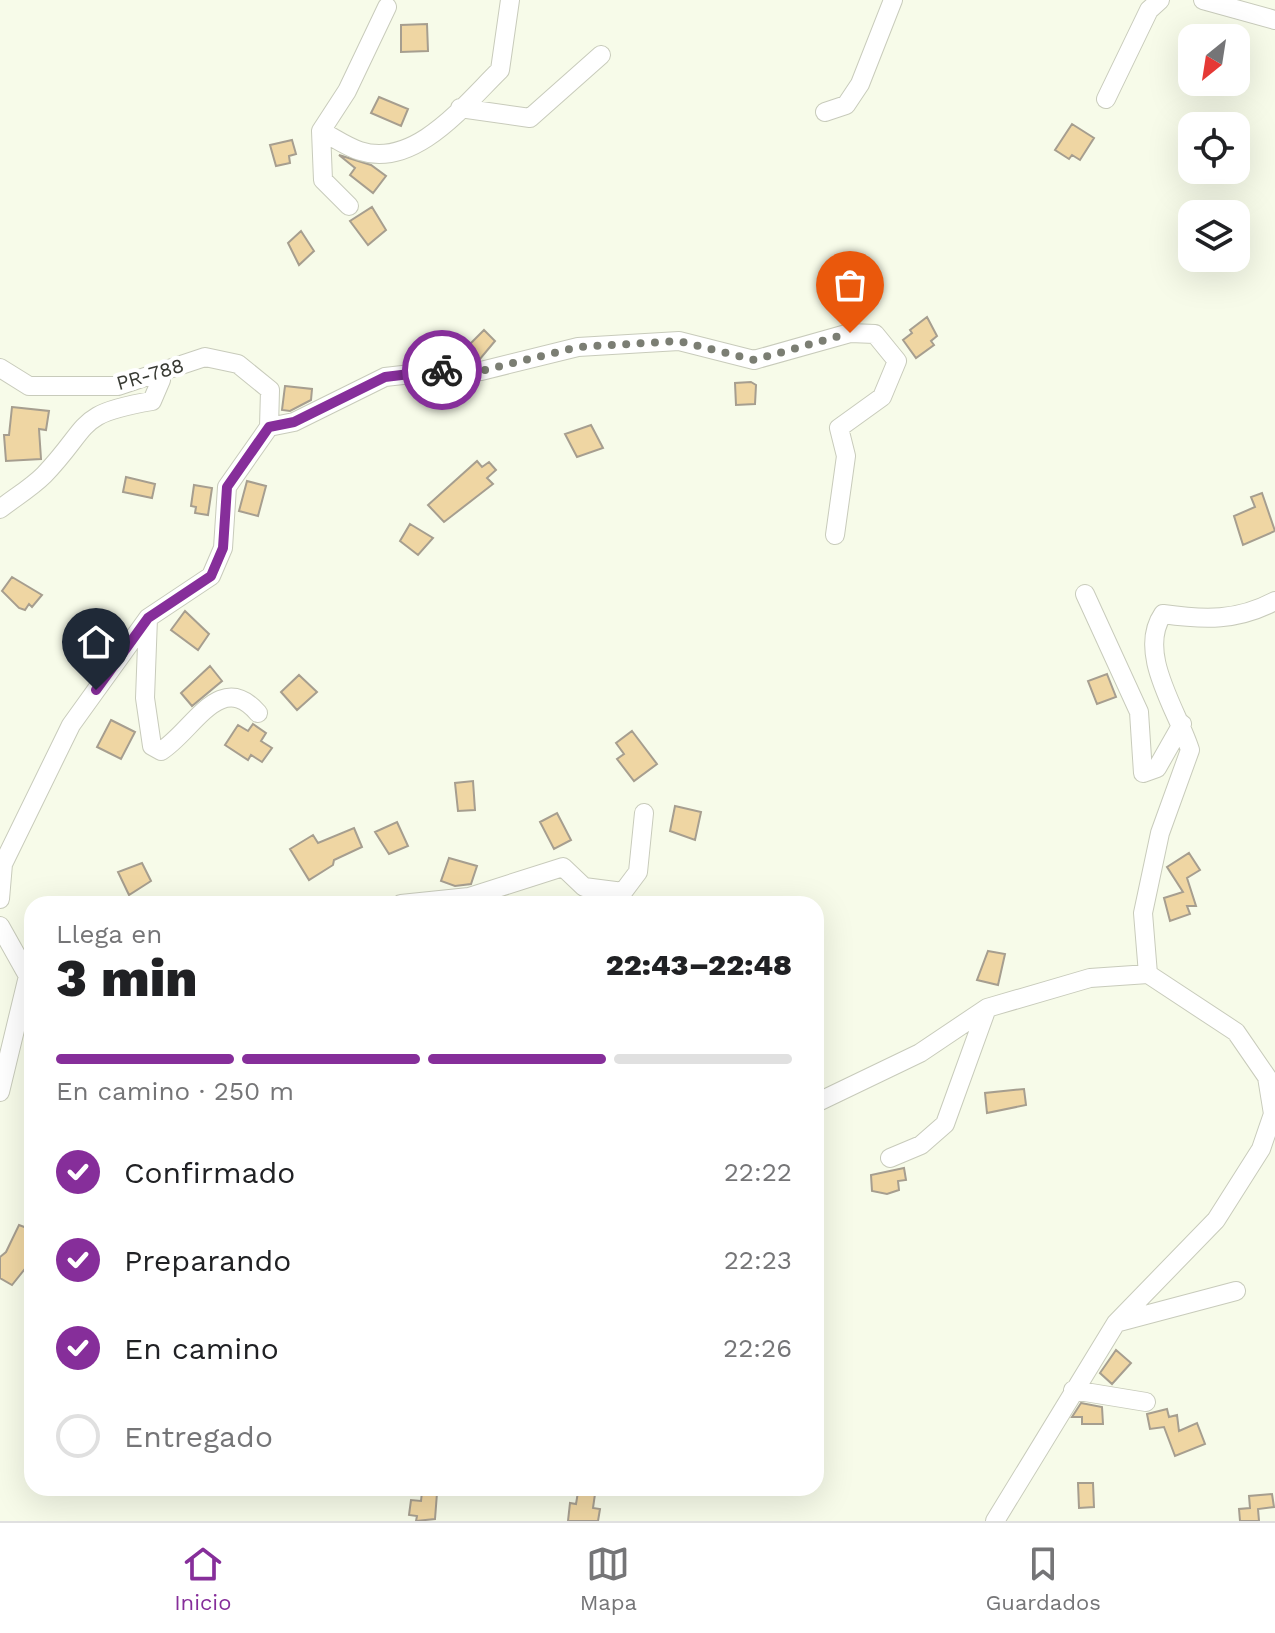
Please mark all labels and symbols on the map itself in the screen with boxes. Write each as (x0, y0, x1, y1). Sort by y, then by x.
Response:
north arrow (1178, 24, 1250, 96)
pin (816, 251, 884, 333)
courier (402, 330, 482, 410)
street label: PR-788 (113, 353, 187, 395)
pin (62, 608, 130, 690)

